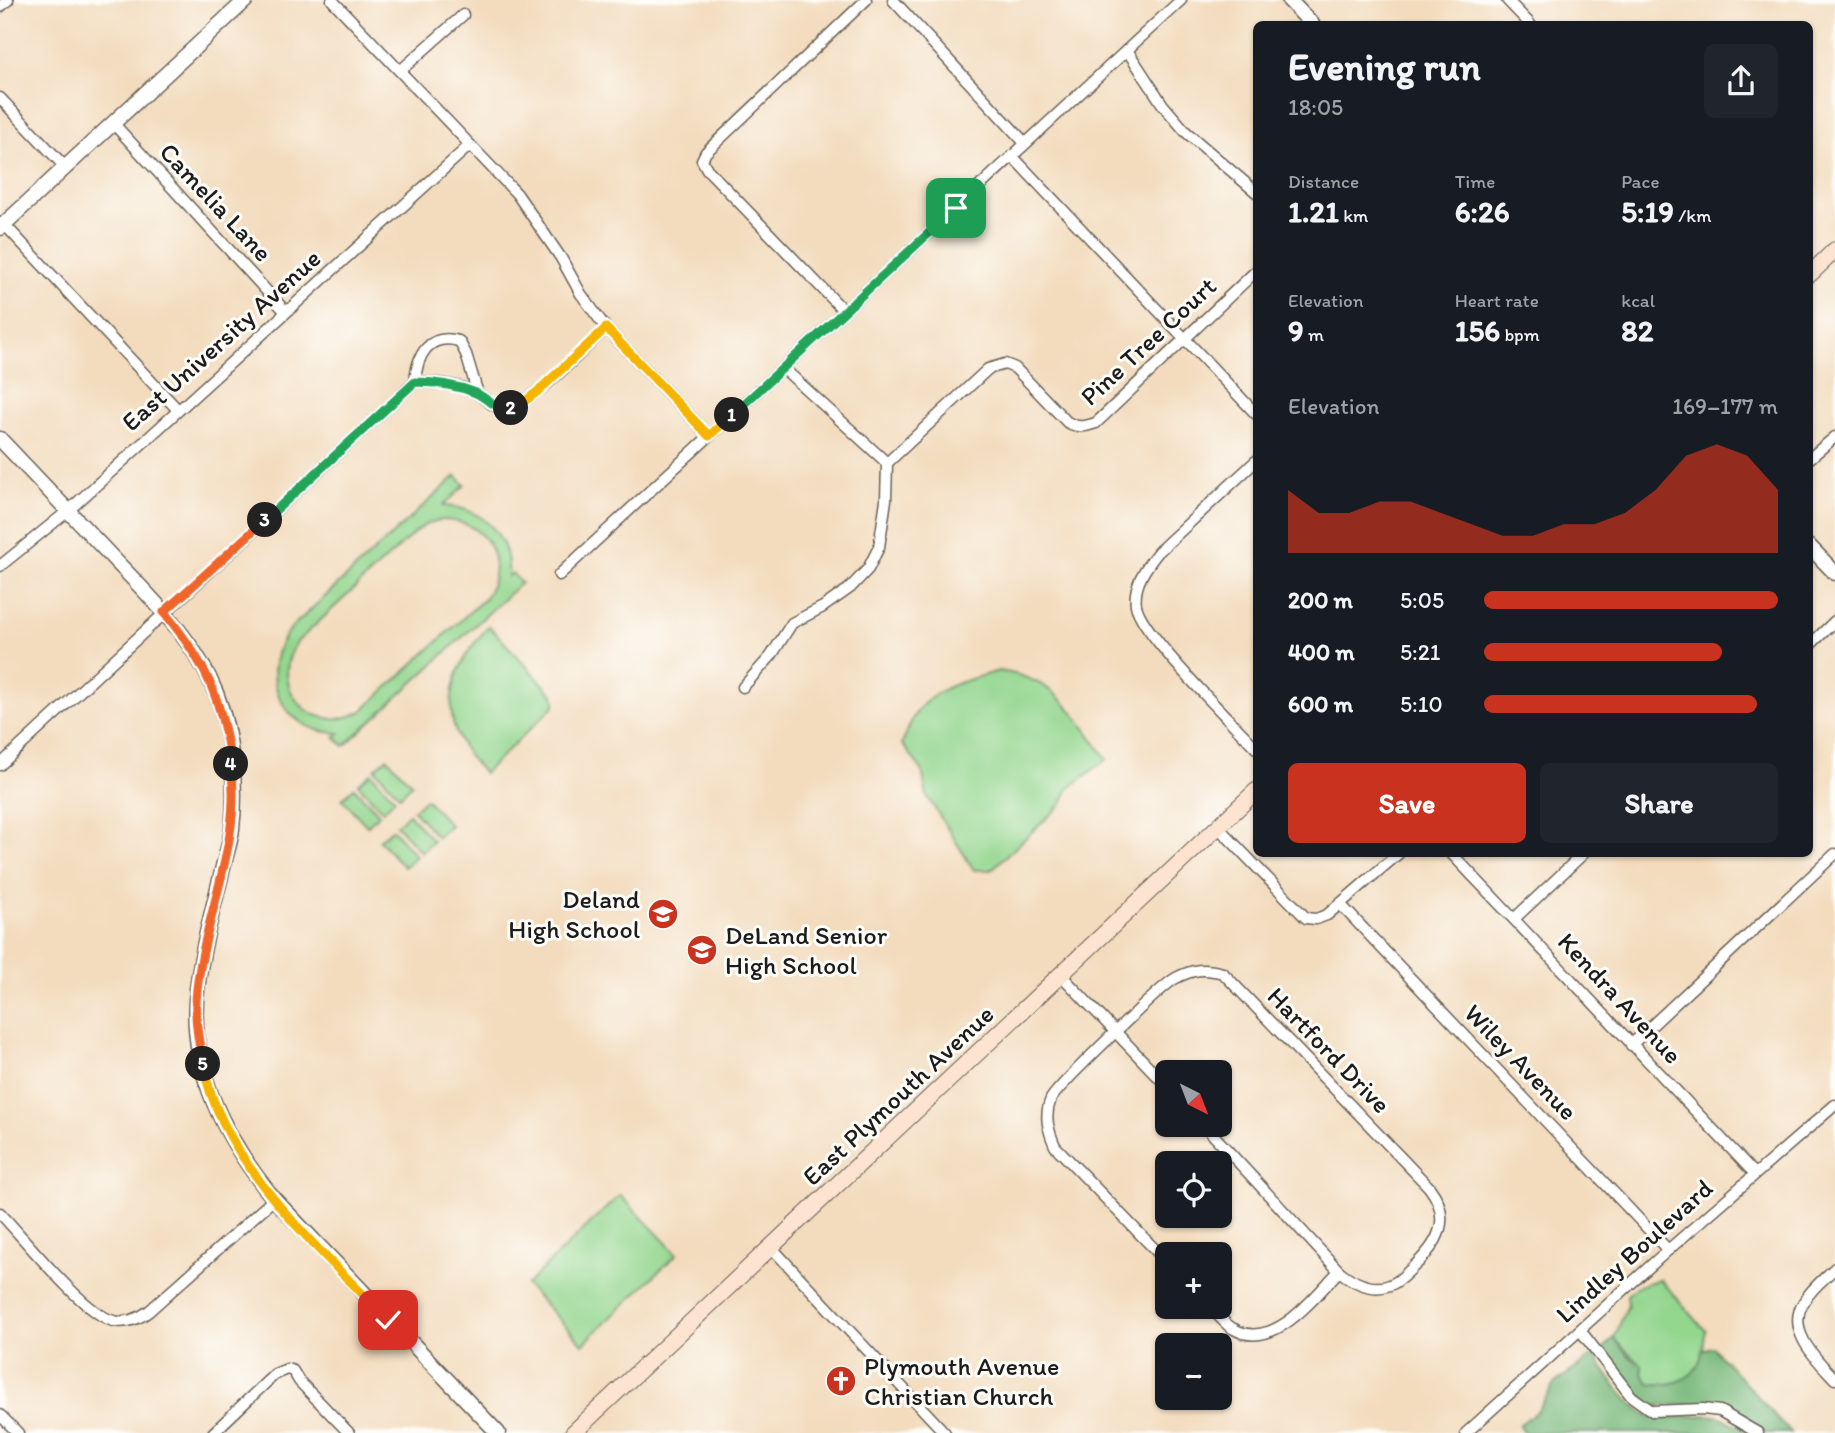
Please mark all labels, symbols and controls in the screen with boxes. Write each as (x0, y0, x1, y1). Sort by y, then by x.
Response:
text: Evening run (1288, 44, 1481, 90)
button: share (1704, 44, 1778, 118)
text: 18:05 (1288, 93, 1343, 121)
street label: Camelia Lane (153, 136, 279, 268)
text: Distance (1288, 170, 1359, 193)
text: Time (1455, 170, 1495, 193)
text: Pace (1621, 170, 1659, 193)
pin (926, 178, 986, 238)
icon: arrive (937, 189, 975, 227)
text: 1.21 (1288, 193, 1339, 230)
text: 6:26 (1455, 193, 1510, 230)
text: 5:19 (1621, 193, 1674, 230)
text: km (1339, 204, 1368, 227)
text: /km (1674, 204, 1711, 227)
street label: East University Avenue (115, 242, 327, 438)
street label: Pine Tree Court (1073, 270, 1223, 412)
text: Elevation (1288, 289, 1364, 312)
text: Heart rate (1455, 289, 1539, 312)
text: kcal (1621, 289, 1655, 312)
text: 9 (1288, 312, 1304, 349)
text: 156 (1455, 312, 1500, 349)
text: 82 (1621, 312, 1654, 349)
text: m (1304, 323, 1324, 346)
text: bpm (1500, 323, 1540, 346)
pin: 2 (494, 390, 528, 426)
text: Elevation (1288, 392, 1379, 420)
text: 169–177 m (1672, 392, 1778, 420)
text: 2 (506, 396, 516, 419)
pin: 1 (714, 398, 750, 432)
text: 1 (727, 403, 736, 426)
pin: 3 (247, 503, 282, 538)
text: 3 (259, 508, 270, 531)
text: 200 m (1288, 586, 1353, 614)
text: 5:05 (1400, 586, 1444, 614)
text: 400 m (1288, 638, 1355, 666)
text: 5:21 (1400, 638, 1440, 666)
text: 600 m (1288, 690, 1353, 718)
text: 5:10 (1400, 690, 1443, 718)
pin: 4 (214, 746, 248, 782)
text: 4 (225, 752, 236, 775)
button: Save (1288, 763, 1526, 843)
button: Share (1540, 763, 1778, 843)
place label: Deland High School (508, 883, 640, 945)
school or university icon: Deland High School (646, 897, 680, 931)
place label: DeLand Senior High School (725, 919, 888, 981)
street label: Kendra Avenue (1551, 926, 1689, 1070)
school or university icon: DeLand Senior High School (685, 933, 719, 967)
street label: Hartford Drive (1261, 980, 1397, 1120)
street label: Wiley Avenue (1458, 997, 1584, 1127)
street label: East Plymouth Avenue (796, 998, 1000, 1192)
pin: 5 (186, 1046, 220, 1082)
text: 5 (198, 1052, 207, 1075)
north arrow (1155, 1060, 1232, 1138)
map controls (1155, 1060, 1232, 1410)
button: locate (1155, 1151, 1232, 1228)
street label: Lindley Boulevard (1549, 1172, 1719, 1330)
button: + (1155, 1242, 1232, 1319)
pin (358, 1290, 418, 1350)
icon: check (369, 1301, 407, 1339)
button: − (1155, 1333, 1232, 1410)
place label: Plymouth Avenue Christian Church (864, 1350, 1059, 1412)
church icon: Plymouth Avenue Christian Church (824, 1364, 858, 1398)

